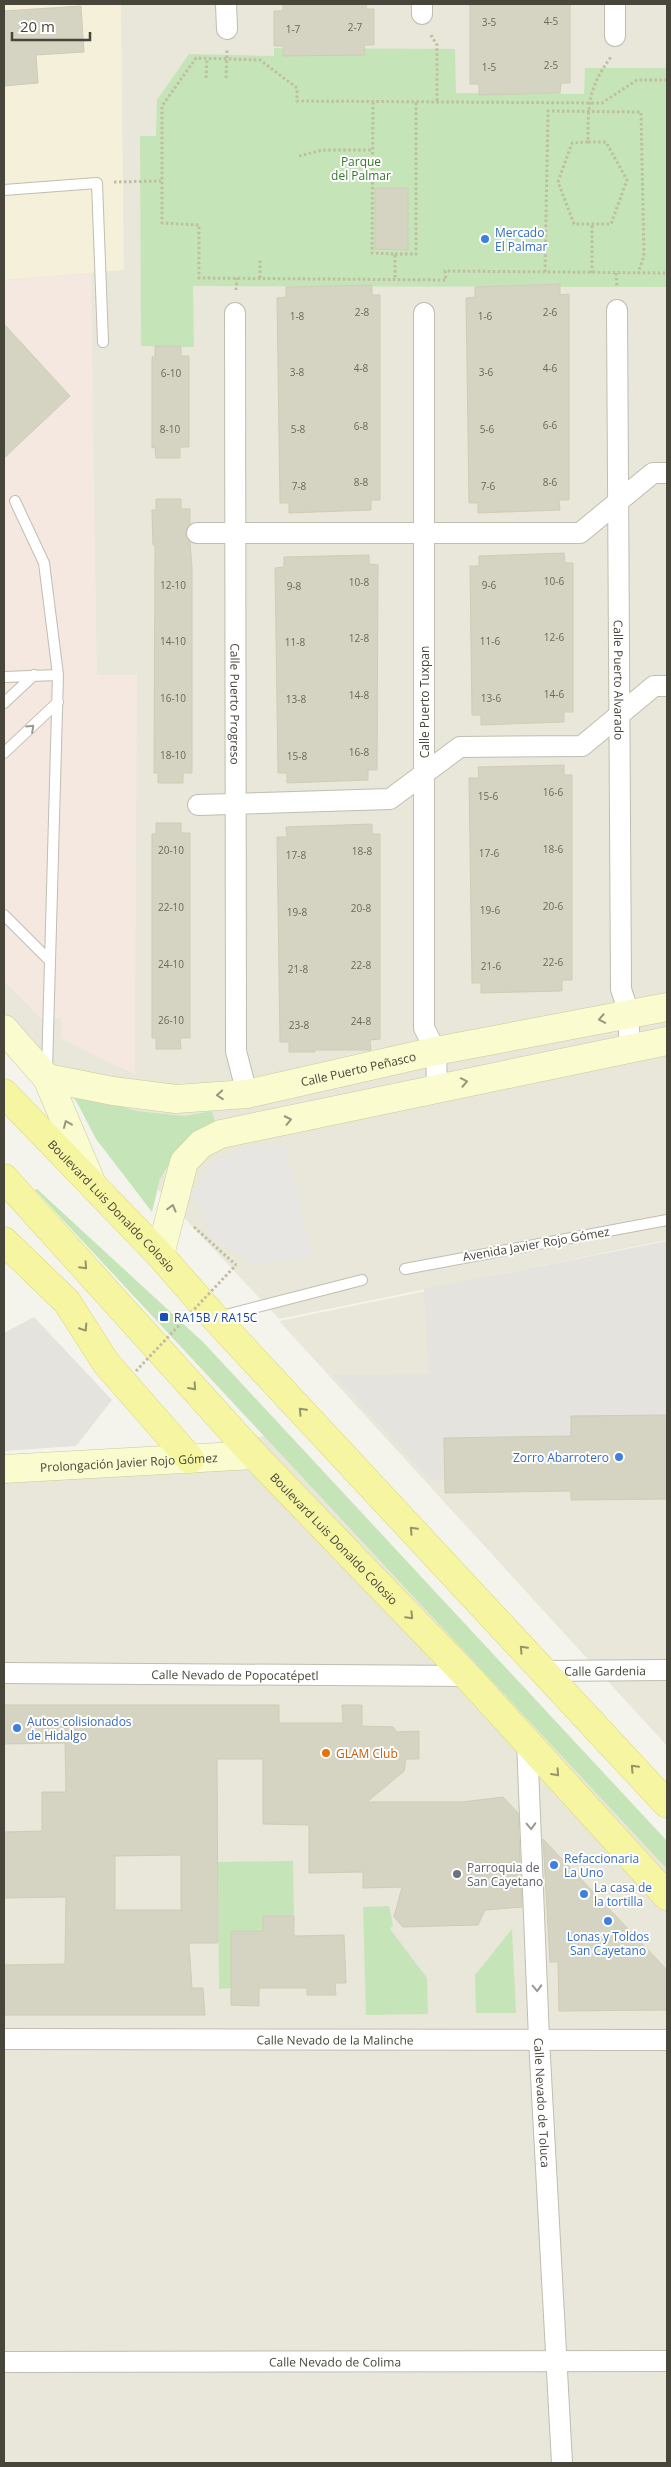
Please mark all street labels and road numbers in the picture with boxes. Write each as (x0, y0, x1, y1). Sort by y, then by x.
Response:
street label: Calle Puerto Alvarado (610, 620, 628, 740)
street label: Calle Puerto Progreso (227, 643, 244, 765)
street label: Calle Puerto Tuxpan (416, 646, 433, 758)
street label: Calle Puerto Peñasco (299, 1047, 417, 1090)
street label: Boulevard Luis Donaldo Colosio (45, 1136, 179, 1275)
street label: Avenida Javier Rojo Gómez (461, 1223, 611, 1265)
street label: Prolongación Javier Rojo Gómez (40, 1449, 218, 1475)
street label: Boulevard Luis Donaldo Colosio (267, 1469, 402, 1608)
street label: Calle Gardenia (564, 1662, 646, 1679)
street label: Calle Nevado de Popocatépetl (151, 1665, 319, 1684)
street label: Calle Nevado de la Malinche (256, 2031, 414, 2048)
street label: Calle Nevado de Toluca (530, 2037, 554, 2168)
street label: Calle Nevado de Colima (269, 2353, 401, 2370)

